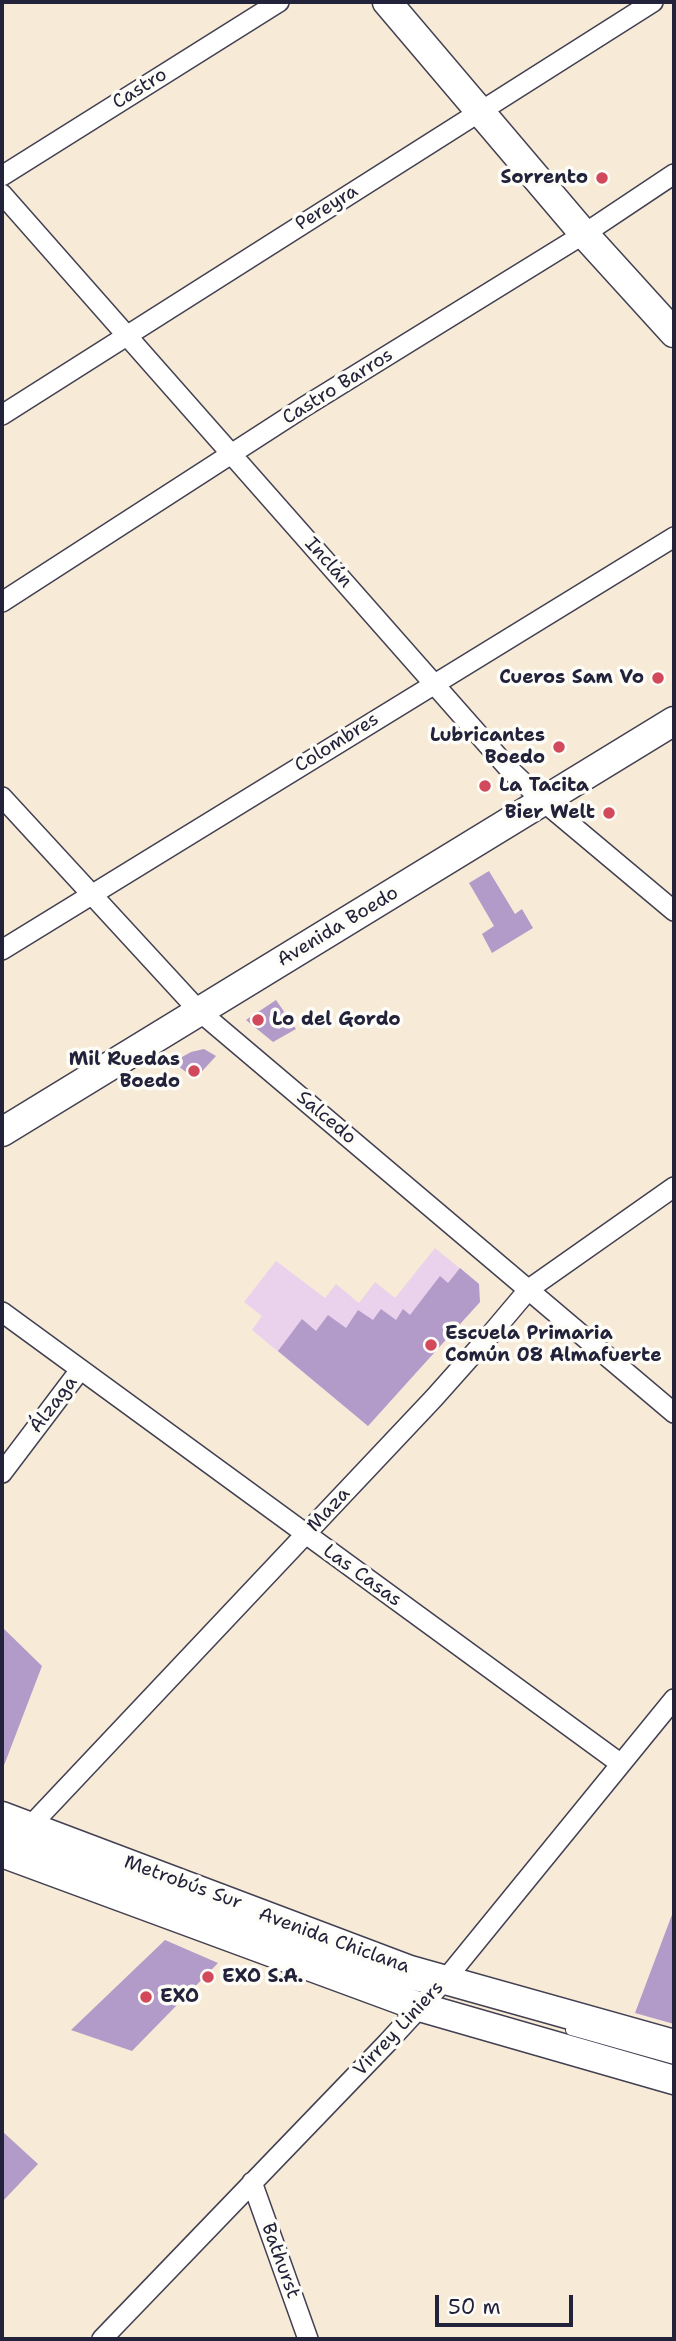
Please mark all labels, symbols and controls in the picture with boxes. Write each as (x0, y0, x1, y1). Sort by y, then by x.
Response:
street label: Castro (109, 63, 171, 115)
place label: Sorrento (500, 167, 588, 189)
marker: Sorrento (594, 170, 610, 186)
street label: Pereyra (292, 180, 362, 236)
street label: Castro Barros (279, 344, 397, 430)
street label: Inclán (300, 533, 356, 593)
place label: Cueros Sam Vo (499, 667, 644, 689)
marker: Cueros Sam Vo (650, 670, 666, 686)
street label: Colombres (291, 708, 383, 778)
place label: Lubricantes Boedo (430, 725, 545, 769)
marker: Lubricantes Boedo (551, 739, 567, 755)
place label: La Tacita (499, 775, 589, 797)
marker: La Tacita (477, 778, 493, 794)
place label: Bier Welt (505, 802, 595, 824)
marker: Bier Welt (601, 805, 617, 821)
street label: Avenida Boedo (273, 882, 403, 972)
place label: Lo del Gordo (272, 1009, 401, 1031)
marker: Lo del Gordo (250, 1012, 266, 1028)
place label: Mil Ruedas Boedo (69, 1049, 180, 1093)
marker: Mil Ruedas Boedo (186, 1063, 202, 1079)
street label: Salcedo (292, 1087, 360, 1149)
place label: Escuela Primaria Común 08 Almafuerte (445, 1323, 662, 1367)
marker: Escuela Primaria Común 08 Almafuerte (423, 1337, 439, 1353)
street label: Álzaga (25, 1372, 83, 1438)
street label: Maza (303, 1483, 355, 1537)
street label: Las Casas (318, 1540, 406, 1612)
street label: Metrobús Sur (121, 1851, 245, 1915)
street label: Avenida Chiclana (255, 1903, 413, 1979)
place label: EXO S.A. (222, 1966, 304, 1988)
marker: EXO S.A. (200, 1969, 216, 1985)
street label: Virrey Liniers (349, 1977, 449, 2081)
place label: EXO (160, 1986, 199, 2008)
marker: EXO (138, 1989, 154, 2005)
street label: Bathurst (256, 2220, 304, 2302)
scale bar (438, 2282, 576, 2326)
text: 50 m (448, 2293, 501, 2321)

